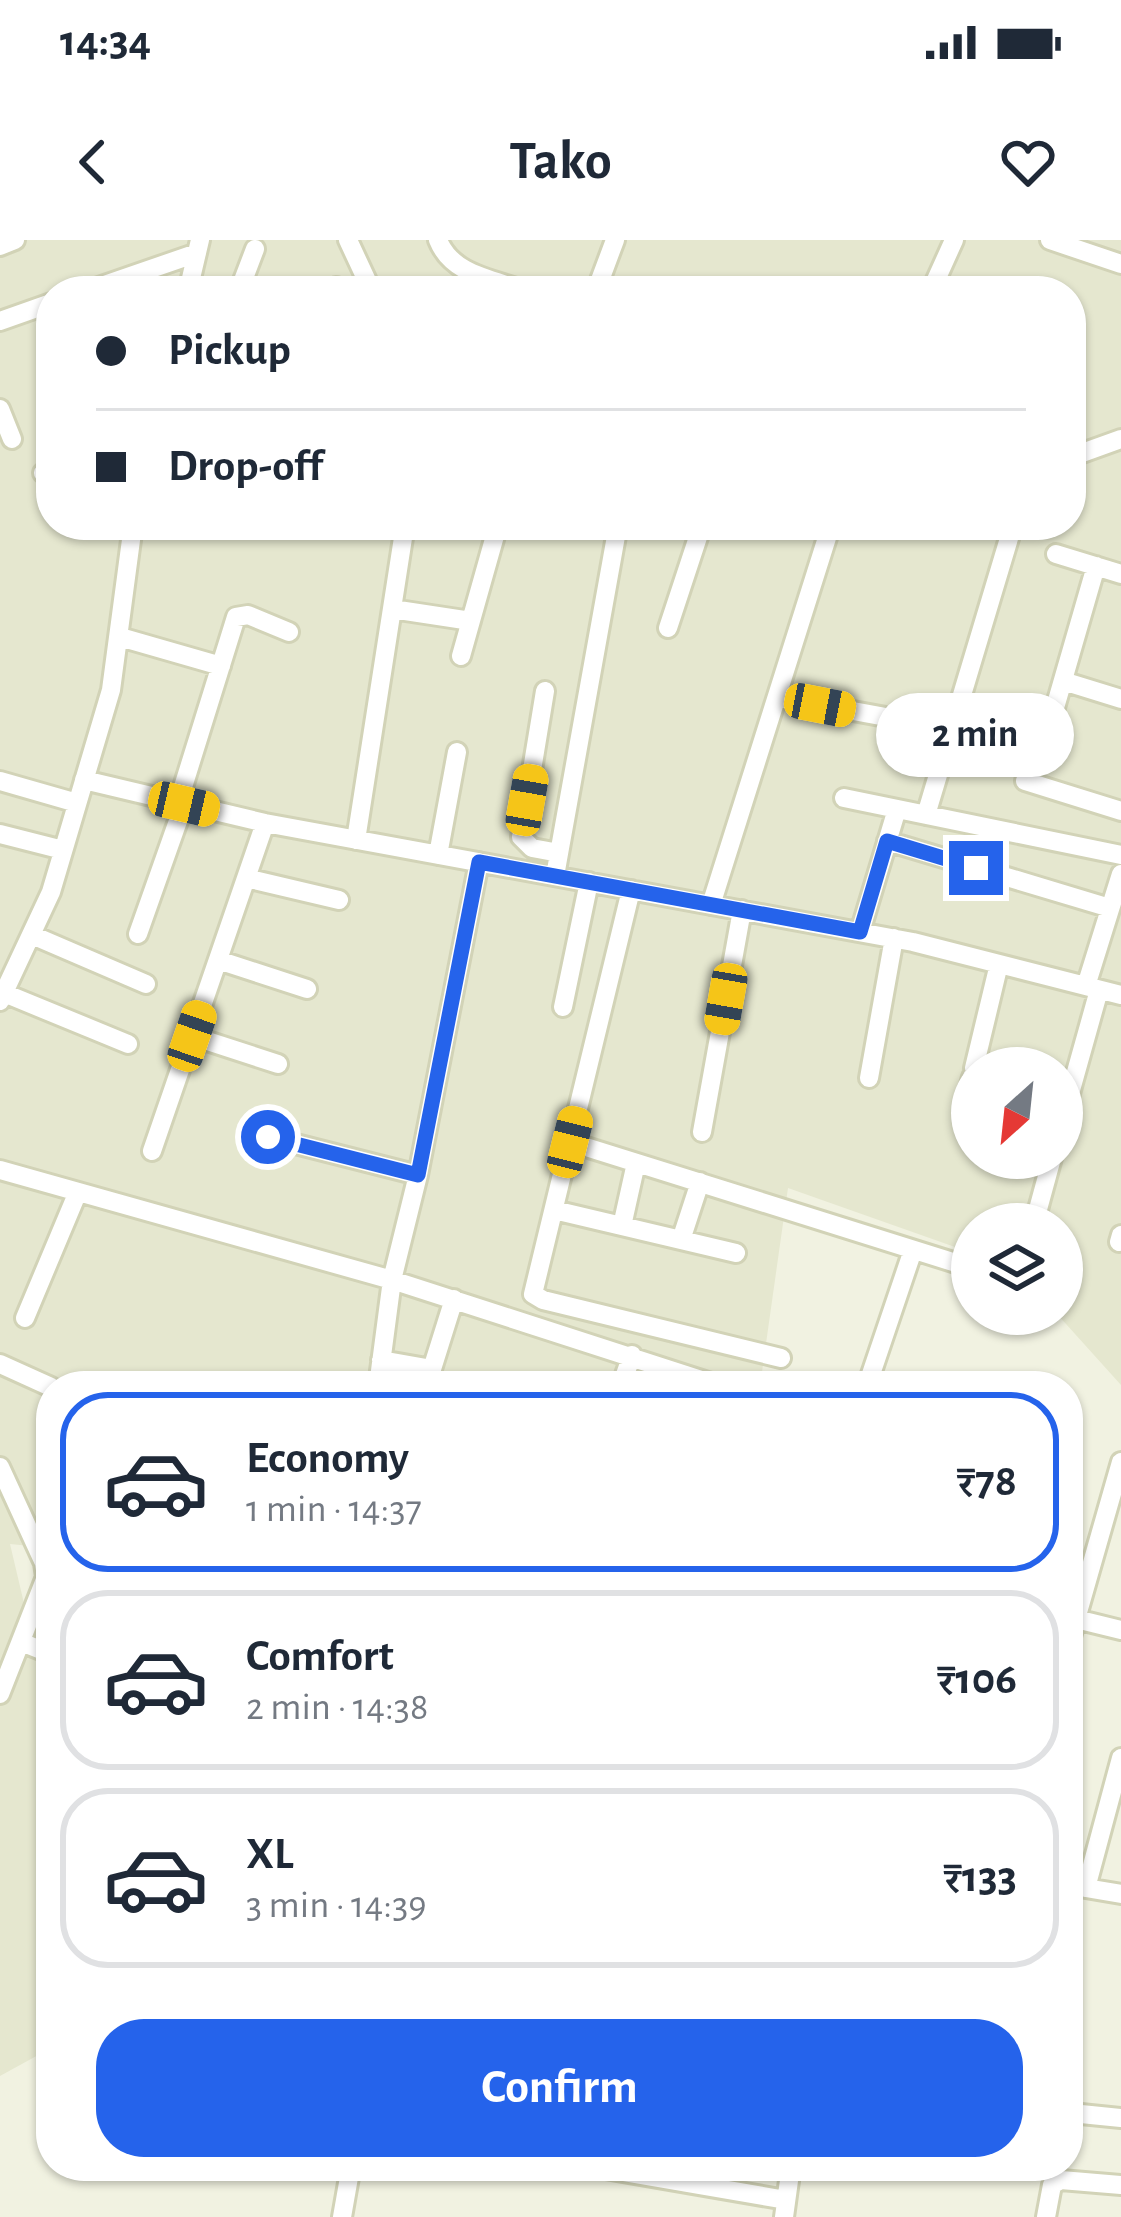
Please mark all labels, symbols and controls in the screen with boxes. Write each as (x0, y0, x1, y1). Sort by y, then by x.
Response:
text: 14:34 (60, 19, 151, 64)
icon: back (60, 129, 126, 195)
icon: heart (995, 129, 1061, 195)
text: Tako (509, 135, 612, 189)
text: Pickup (168, 328, 291, 373)
text: Drop-off (168, 444, 323, 489)
car (781, 680, 859, 730)
callout: 2 min (877, 694, 1075, 778)
text: 2 min (932, 715, 1018, 754)
car (503, 761, 551, 839)
car (145, 778, 223, 830)
route end (949, 841, 1003, 895)
car (702, 960, 750, 1038)
car (163, 996, 221, 1076)
north arrow (951, 1047, 1083, 1179)
map controls (951, 1047, 1083, 1335)
car (544, 1103, 596, 1181)
route start (241, 1110, 295, 1164)
button: layers (951, 1203, 1083, 1335)
icon: car (102, 1428, 210, 1536)
text: Economy (246, 1436, 409, 1481)
text: ₹78 (957, 1459, 1017, 1504)
text: 1 min · 14:37 (246, 1490, 422, 1529)
icon: car (102, 1626, 210, 1734)
text: Comfort (246, 1634, 394, 1679)
text: ₹106 (937, 1657, 1017, 1702)
text: 2 min · 14:38 (246, 1688, 428, 1727)
icon: car (102, 1824, 210, 1932)
text: XL (246, 1832, 294, 1877)
text: ₹133 (943, 1855, 1017, 1900)
text: 3 min · 14:39 (246, 1886, 427, 1925)
button: Confirm (96, 2019, 1023, 2157)

